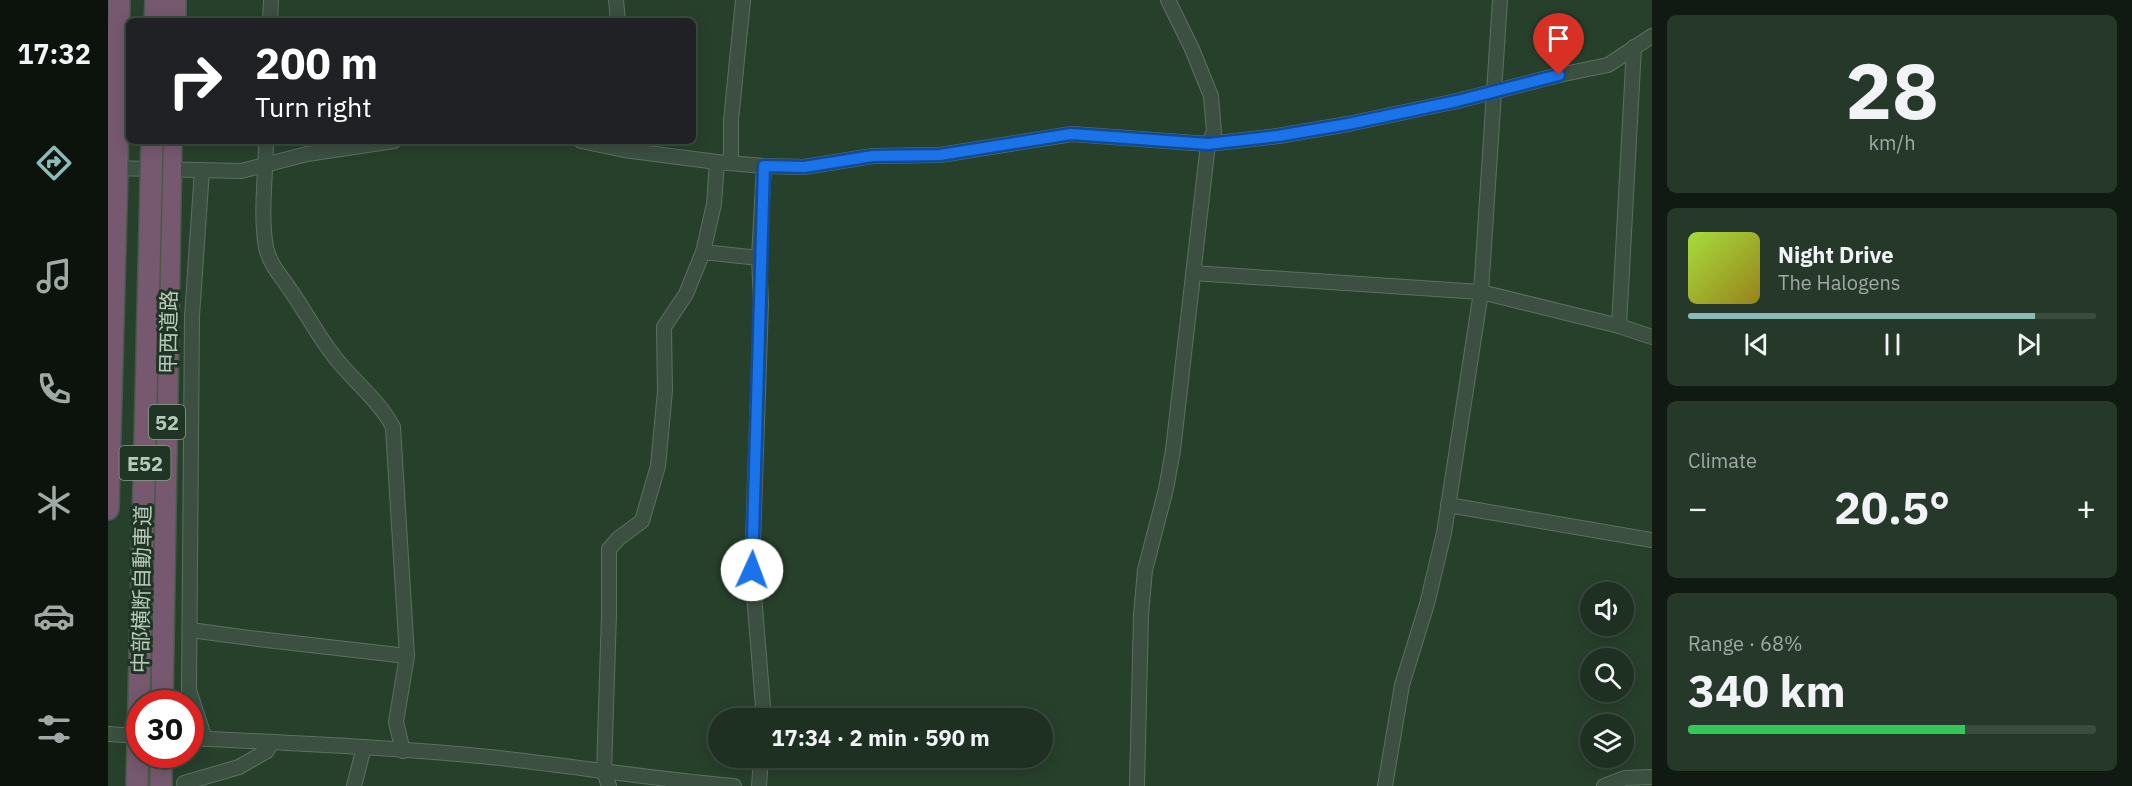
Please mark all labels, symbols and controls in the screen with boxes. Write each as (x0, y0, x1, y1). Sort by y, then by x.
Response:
pin (1533, 13, 1584, 75)
icon: arrive (1542, 22, 1575, 55)
text: 17:32 (17, 36, 91, 71)
text: 200 m (255, 36, 378, 91)
text: 28 (1845, 39, 1939, 140)
icon: right (156, 42, 234, 120)
text: Turn right (255, 89, 372, 124)
text: km/h (1868, 129, 1916, 156)
icon: directions (33, 142, 75, 184)
text: Night Drive (1778, 240, 1894, 269)
icon: music (33, 255, 75, 297)
text: The Halogens (1778, 269, 1900, 296)
street label: 甲西道路 (153, 290, 183, 374)
icon: previous (1740, 328, 1773, 361)
icon: pause (1876, 328, 1909, 361)
icon: next (2012, 328, 2045, 361)
icon: phone (33, 368, 75, 410)
road number: 52 (149, 405, 185, 439)
road number: E52 (120, 446, 171, 480)
text: Climate (1688, 447, 1757, 474)
text: 20.5° (1834, 478, 1950, 536)
icon: climate (33, 482, 75, 524)
text: − (1688, 486, 1708, 529)
text: + (2076, 486, 2096, 529)
street label: 中部横断自動車道 (126, 505, 156, 673)
position arrow (720, 538, 784, 602)
map controls (1580, 582, 1634, 768)
button: sound (1580, 582, 1634, 636)
icon: car (33, 595, 75, 637)
text: Range · 68% (1688, 630, 1803, 657)
button: search (1580, 648, 1634, 702)
text: 340 km (1688, 661, 1846, 719)
speed limit sign: 30 (126, 690, 204, 768)
icon: filters (33, 708, 75, 750)
button: layers (1580, 714, 1634, 768)
text: 17:34 · 2 min · 590 m (771, 723, 990, 752)

